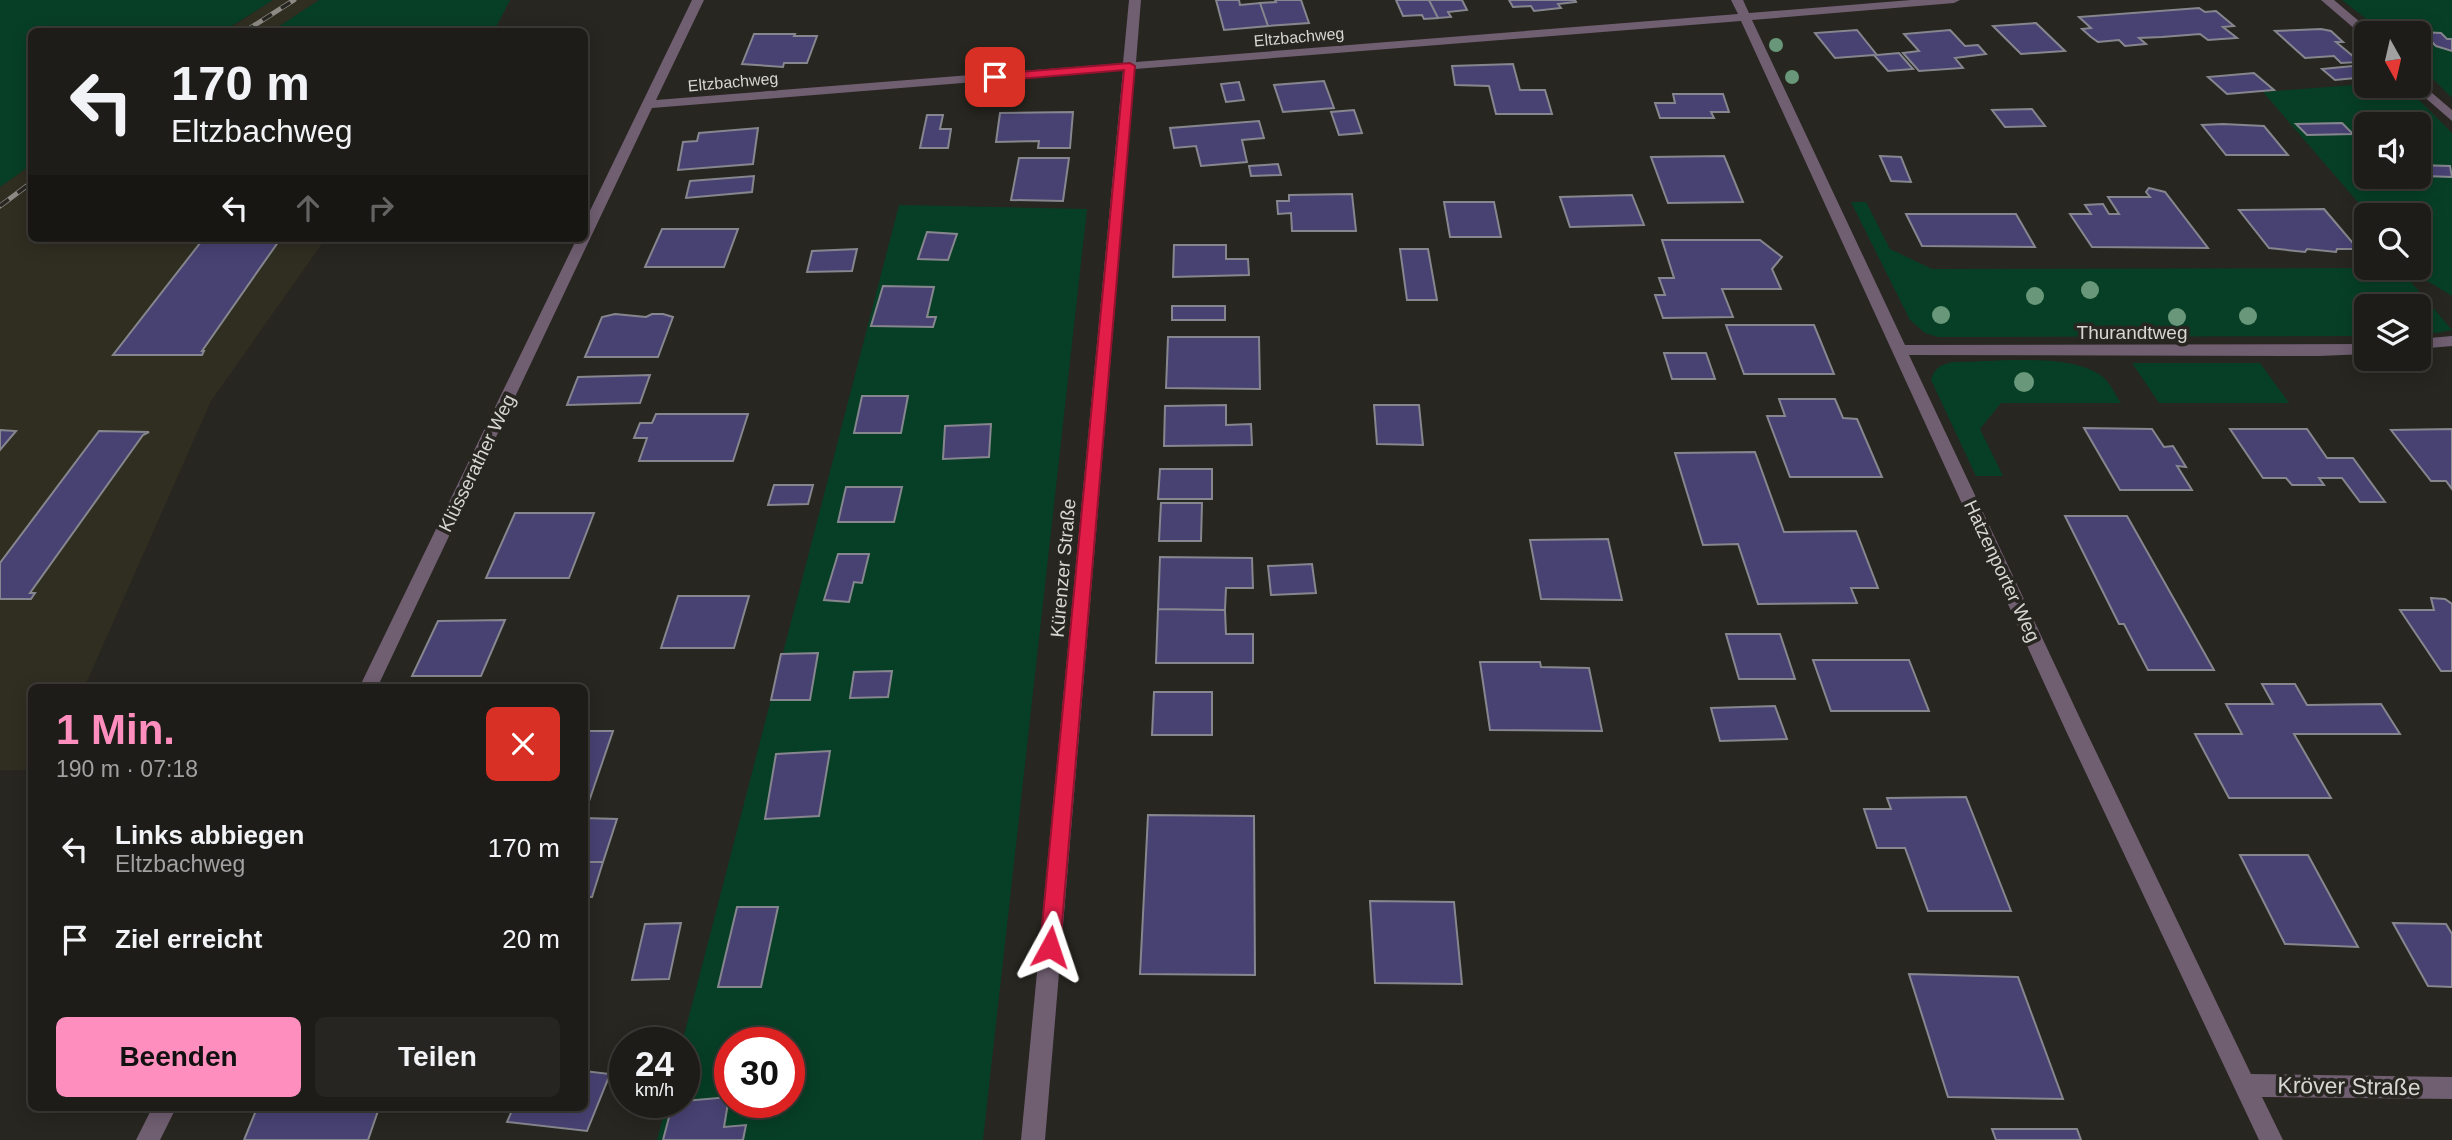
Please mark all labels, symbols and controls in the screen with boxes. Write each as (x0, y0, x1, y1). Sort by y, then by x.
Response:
north arrow (2354, 21, 2431, 98)
map controls (2354, 21, 2431, 371)
street label: Eltzbachweg (1253, 25, 1345, 49)
pin (965, 47, 1025, 107)
icon: left (56, 56, 147, 147)
text: 170 m (171, 56, 310, 110)
icon: arrive (976, 58, 1014, 96)
street label: Eltzbachweg (687, 70, 779, 94)
button: sound (2354, 112, 2431, 189)
text: Eltzbachweg (171, 113, 352, 149)
icon: left (216, 189, 254, 227)
icon: ahead (289, 189, 327, 227)
icon: right (362, 189, 400, 227)
button: search (2354, 203, 2431, 280)
button: layers (2354, 294, 2431, 371)
street label: Thurandtweg (2077, 322, 2187, 343)
street label: Klüsserather Weg (435, 391, 519, 535)
street label: Hatzenporter Weg (1960, 497, 2044, 645)
street label: Kürenzer Straße (1046, 498, 1080, 638)
text: 1 Min. (56, 706, 175, 753)
button: close (486, 707, 560, 781)
text: 190 m · 07:18 (56, 756, 198, 782)
text: Links abbiegen (115, 820, 304, 850)
icon: left (56, 830, 94, 868)
text: 170 m (488, 833, 560, 863)
text: Eltzbachweg (115, 851, 245, 877)
position arrow (1013, 910, 1087, 984)
icon: arrive (56, 921, 94, 959)
text: Ziel erreicht (115, 924, 262, 954)
text: 20 m (502, 924, 560, 954)
button: Beenden (56, 1017, 301, 1097)
button: Teilen (315, 1017, 560, 1097)
speed limit sign: 30 (714, 1027, 805, 1118)
text: 24 (635, 1044, 674, 1083)
street label: Kröver Straße (2277, 1072, 2421, 1100)
text: km/h (635, 1080, 674, 1100)

